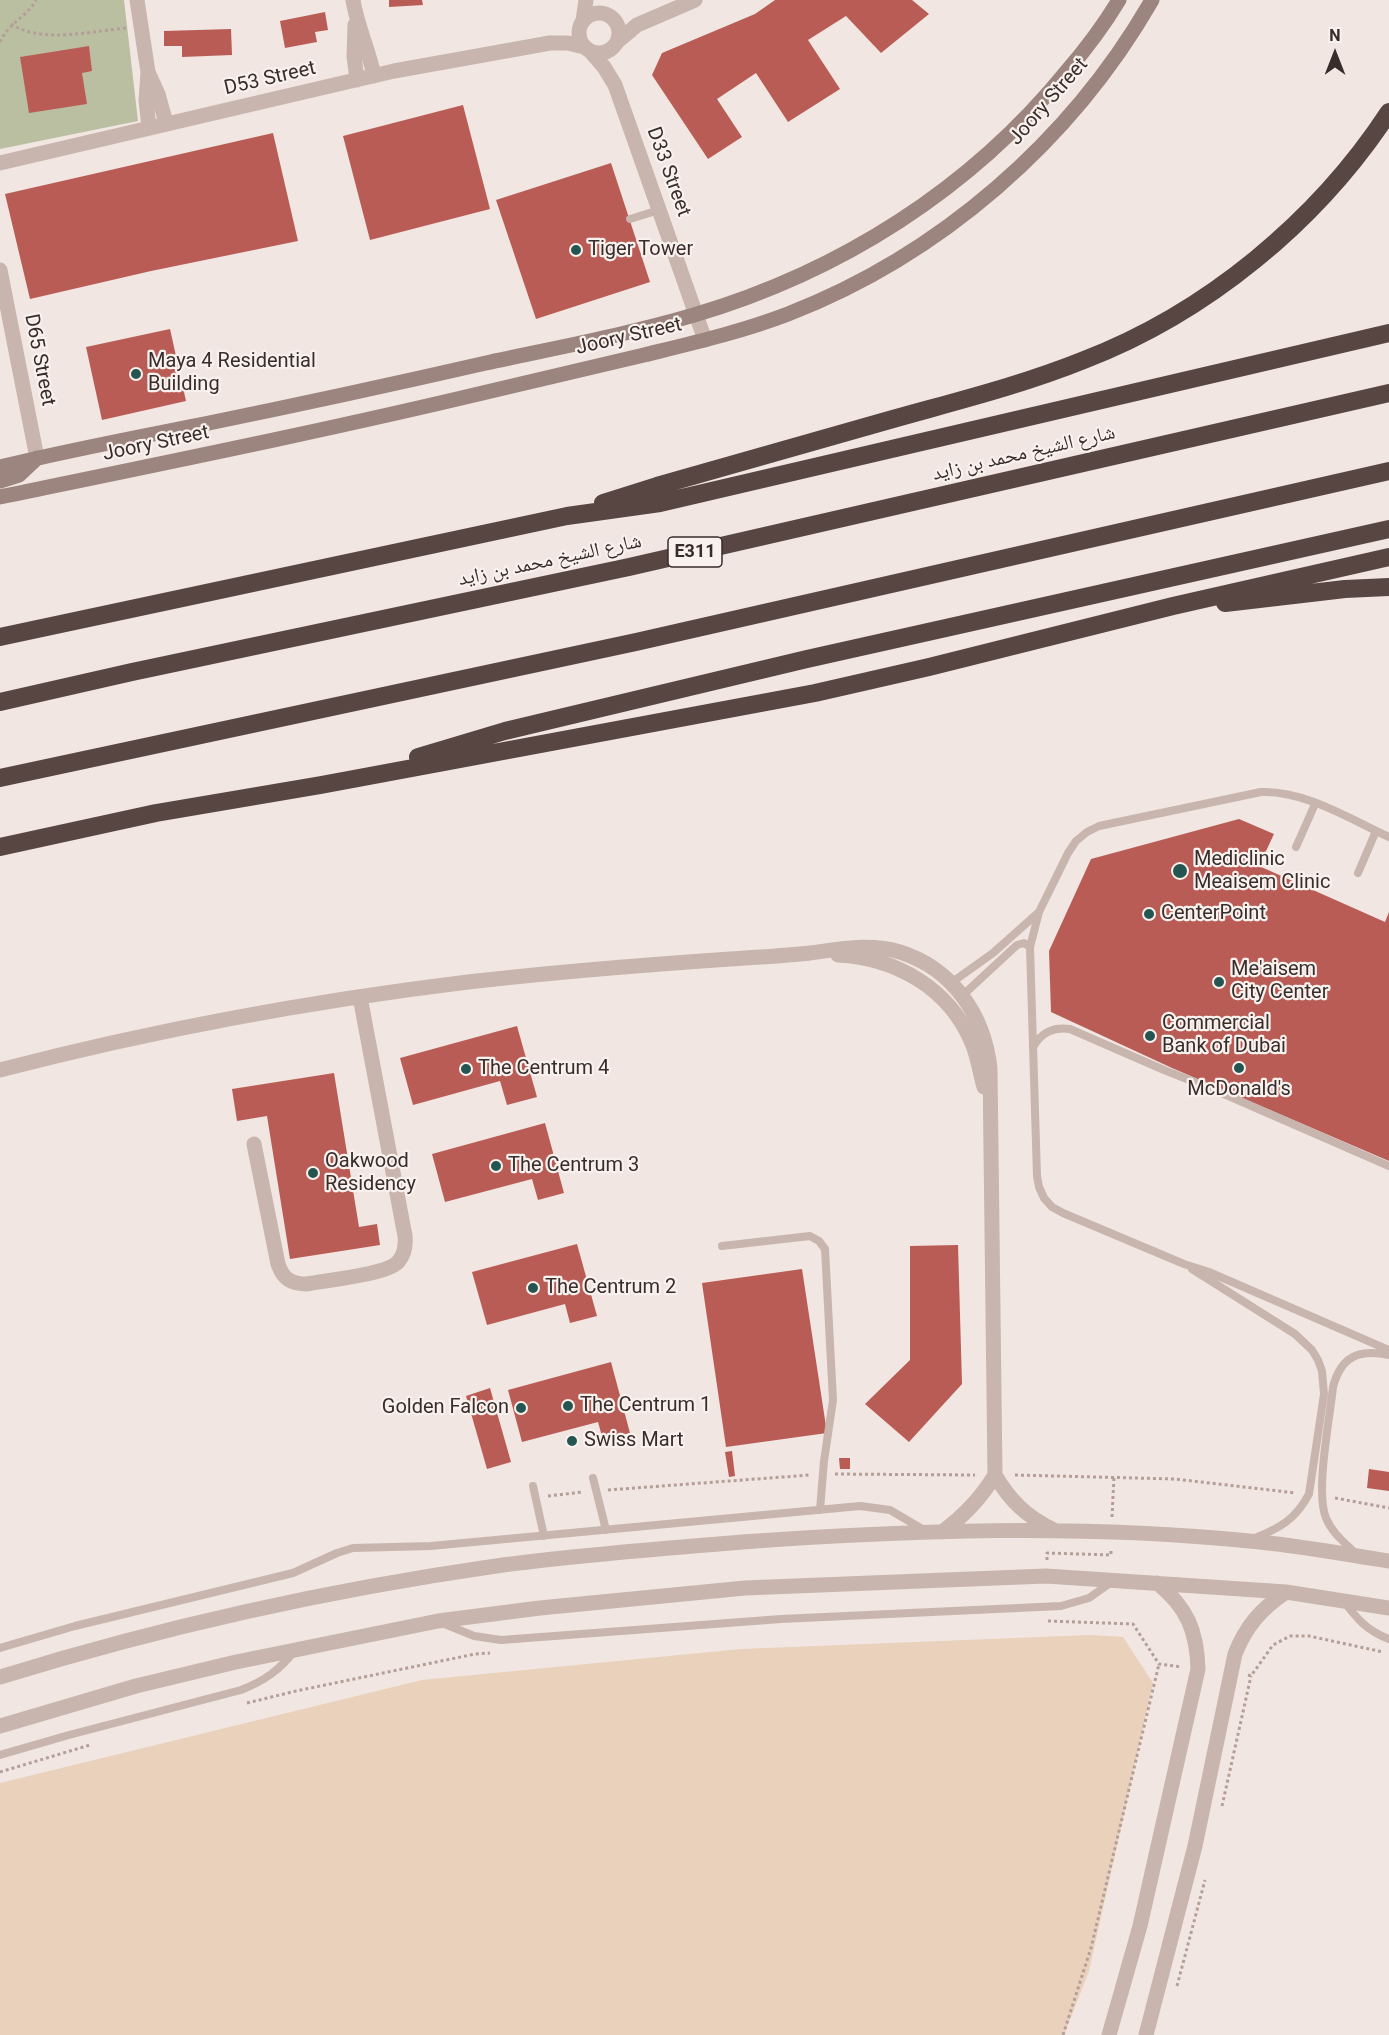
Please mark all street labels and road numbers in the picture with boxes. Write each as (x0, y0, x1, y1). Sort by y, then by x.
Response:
street label: Joory Street (1005, 53, 1093, 151)
street label: D53 Street (222, 57, 318, 101)
street label: D33 Street (641, 124, 695, 220)
street label: D65 Street (18, 312, 60, 408)
street label: Joory Street (574, 313, 684, 361)
street label: Joory Street (101, 421, 211, 467)
street label: شارع الشيخ محمد بن زايد (930, 421, 1118, 487)
street label: شارع الشيخ محمد بن زايد (456, 530, 644, 592)
road number: E311 (668, 537, 722, 567)

